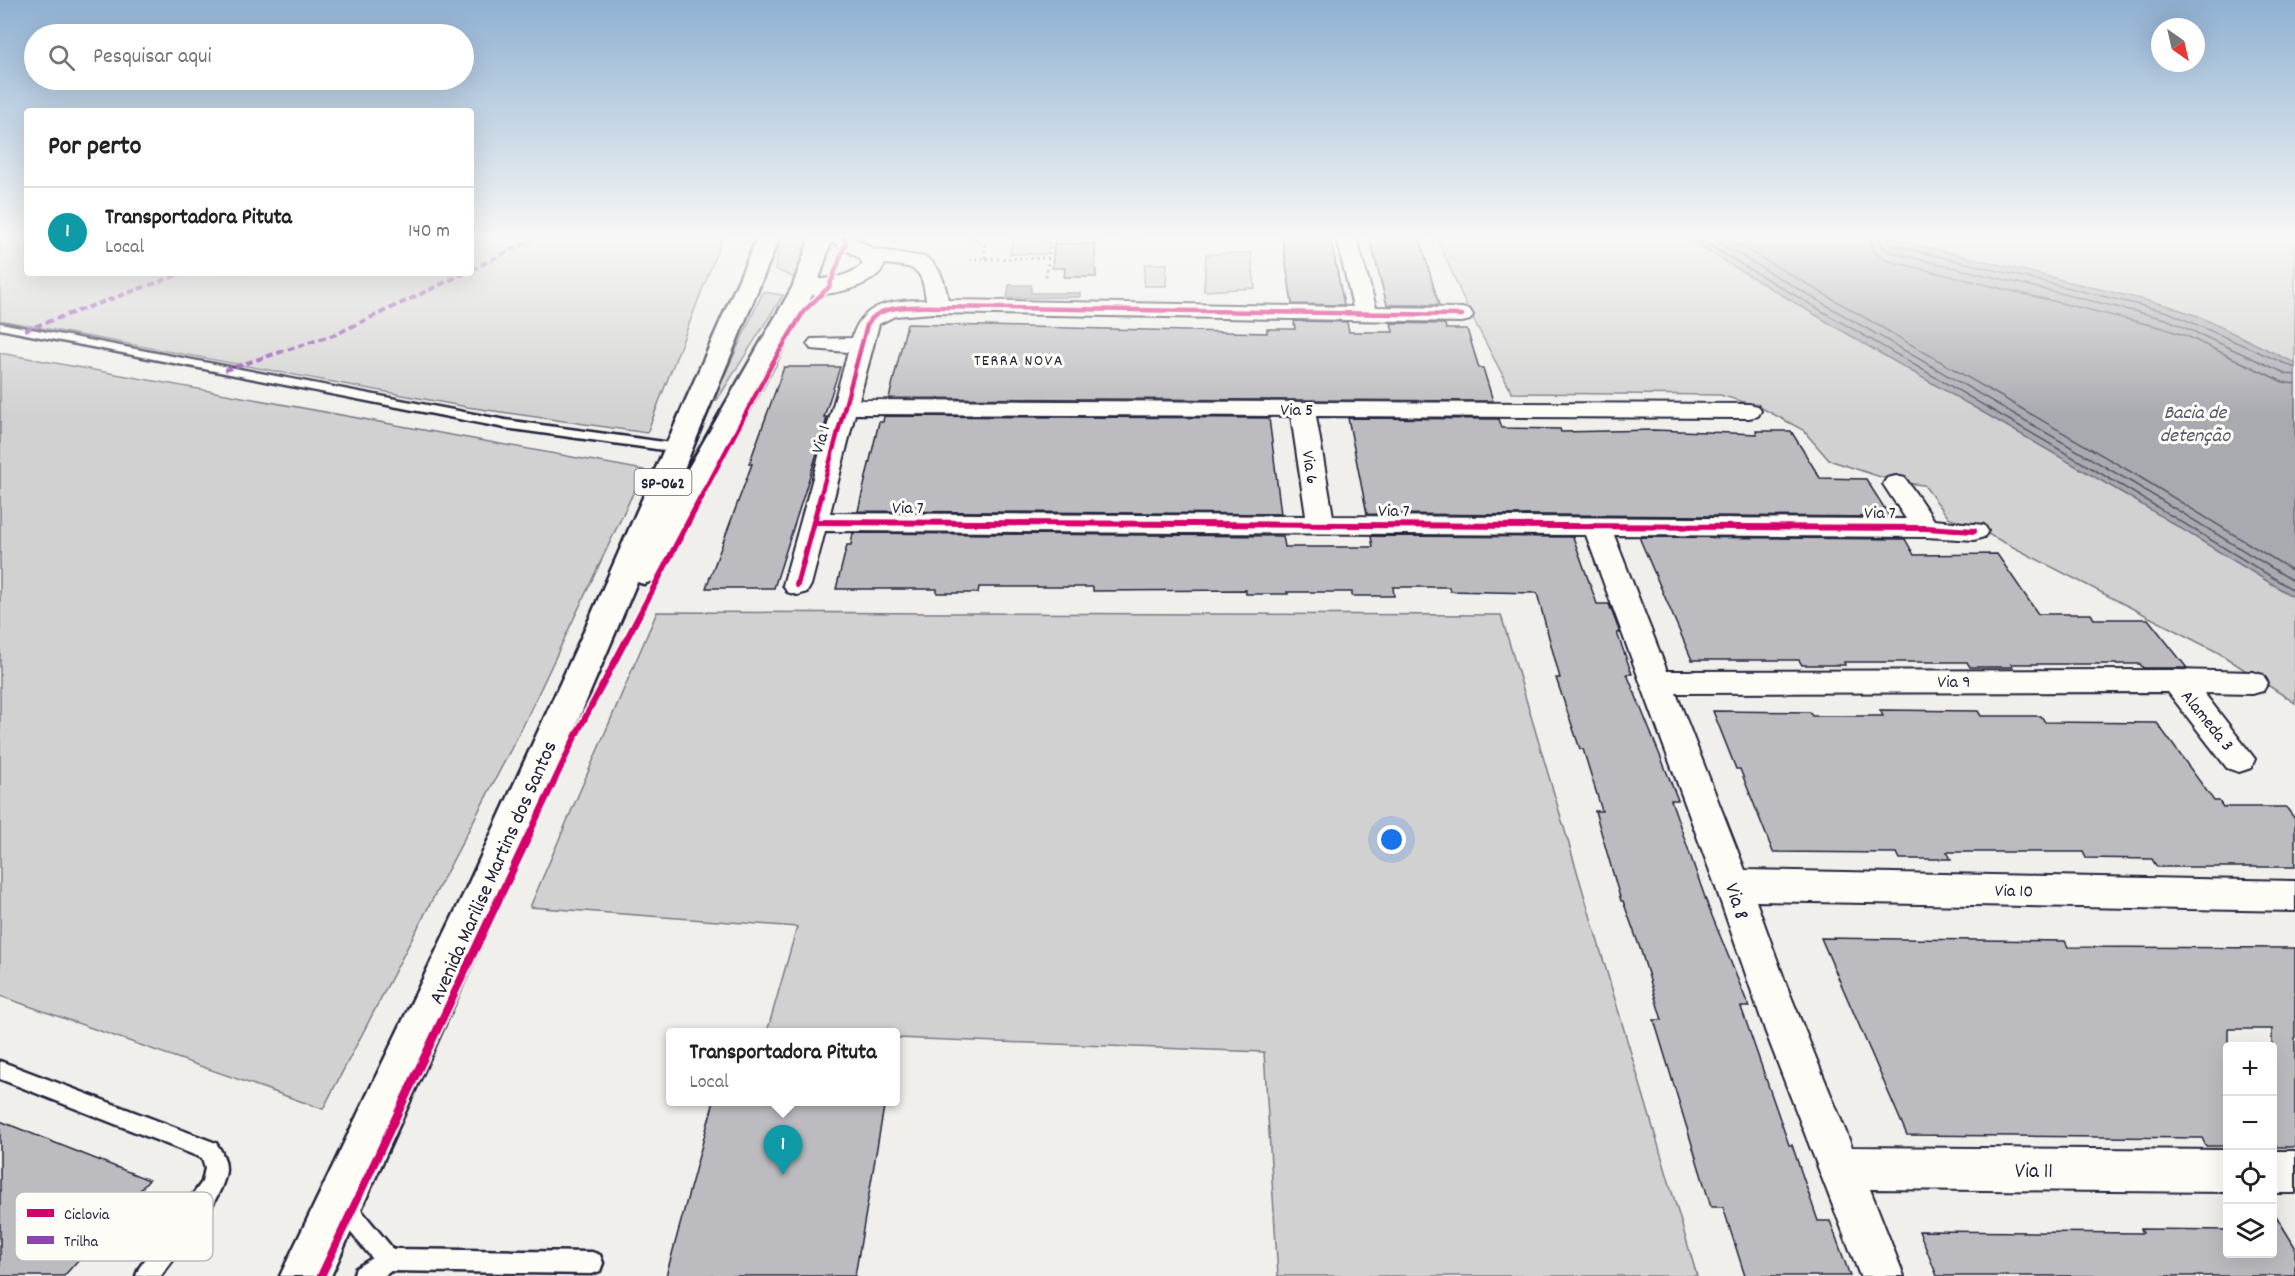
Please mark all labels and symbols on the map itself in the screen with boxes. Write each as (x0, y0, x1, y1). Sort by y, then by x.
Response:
north arrow (2151, 18, 2205, 72)
district label: TERRA NOVA (974, 350, 1064, 373)
street label: Via 5 (1281, 399, 1313, 424)
water label: Bacia de detenção (2160, 400, 2231, 451)
street label: Via 1 (806, 423, 838, 457)
street label: Via 6 (1294, 449, 1323, 486)
road number: SP-062 (634, 469, 692, 495)
street label: Via 7 (892, 497, 924, 522)
street label: Via 7 (1378, 500, 1410, 525)
street label: Via 7 (1864, 502, 1896, 527)
street label: Via 9 (1938, 671, 1970, 696)
street label: Alameda 3 (2174, 686, 2238, 757)
street label: Avenida Marilise Martins dos Santos (423, 737, 567, 1010)
your location (1377, 825, 1406, 854)
street label: Via 8 (1715, 880, 1755, 924)
street label: Via 10 (1995, 880, 2033, 905)
pin: 1 (764, 1126, 802, 1175)
street label: Via 11 (2015, 1158, 2053, 1188)
legend (15, 1192, 213, 1261)
text: Ciclovia (64, 1204, 110, 1227)
text: Trilha (64, 1231, 98, 1254)

